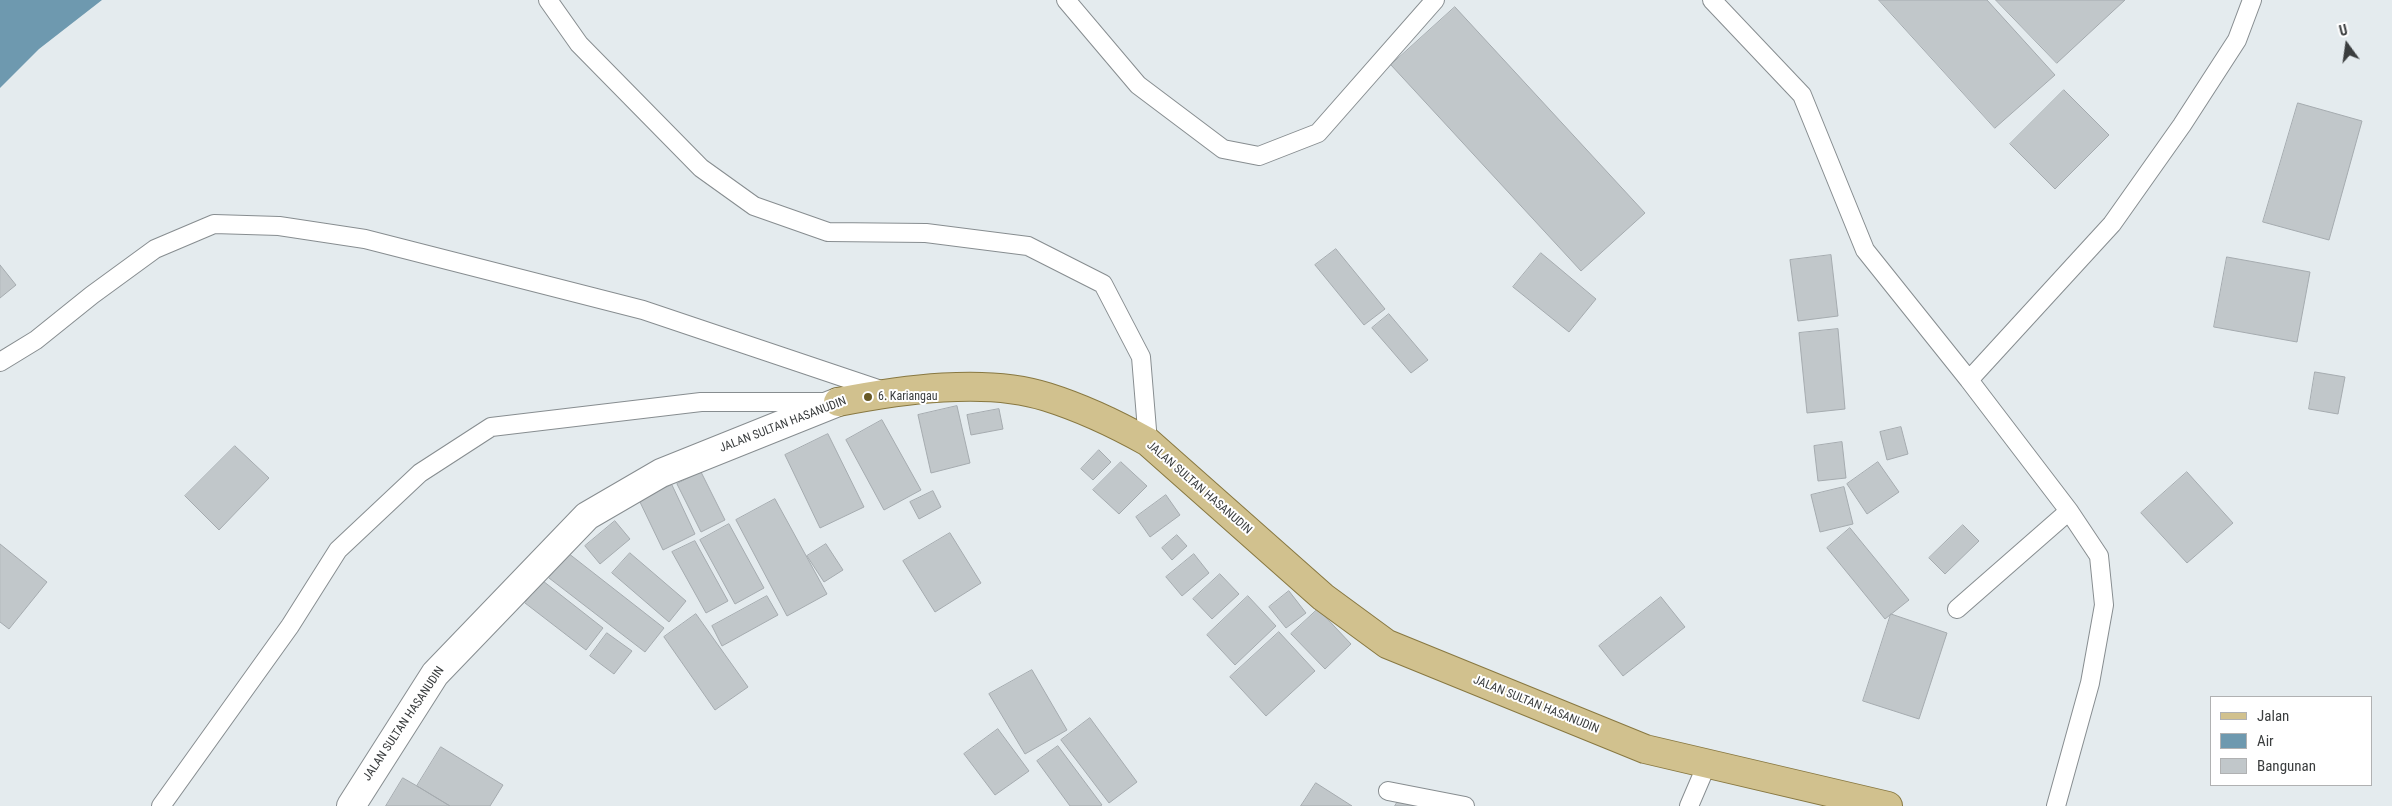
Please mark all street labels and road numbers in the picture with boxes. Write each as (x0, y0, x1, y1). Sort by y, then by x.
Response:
street label: JALAN SULTAN HASANUDIN (718, 394, 848, 456)
street label: JALAN SULTAN HASANUDIN (1144, 438, 1254, 538)
street label: JALAN SULTAN HASANUDIN (360, 664, 448, 784)
street label: JALAN SULTAN HASANUDIN (1471, 673, 1601, 737)

